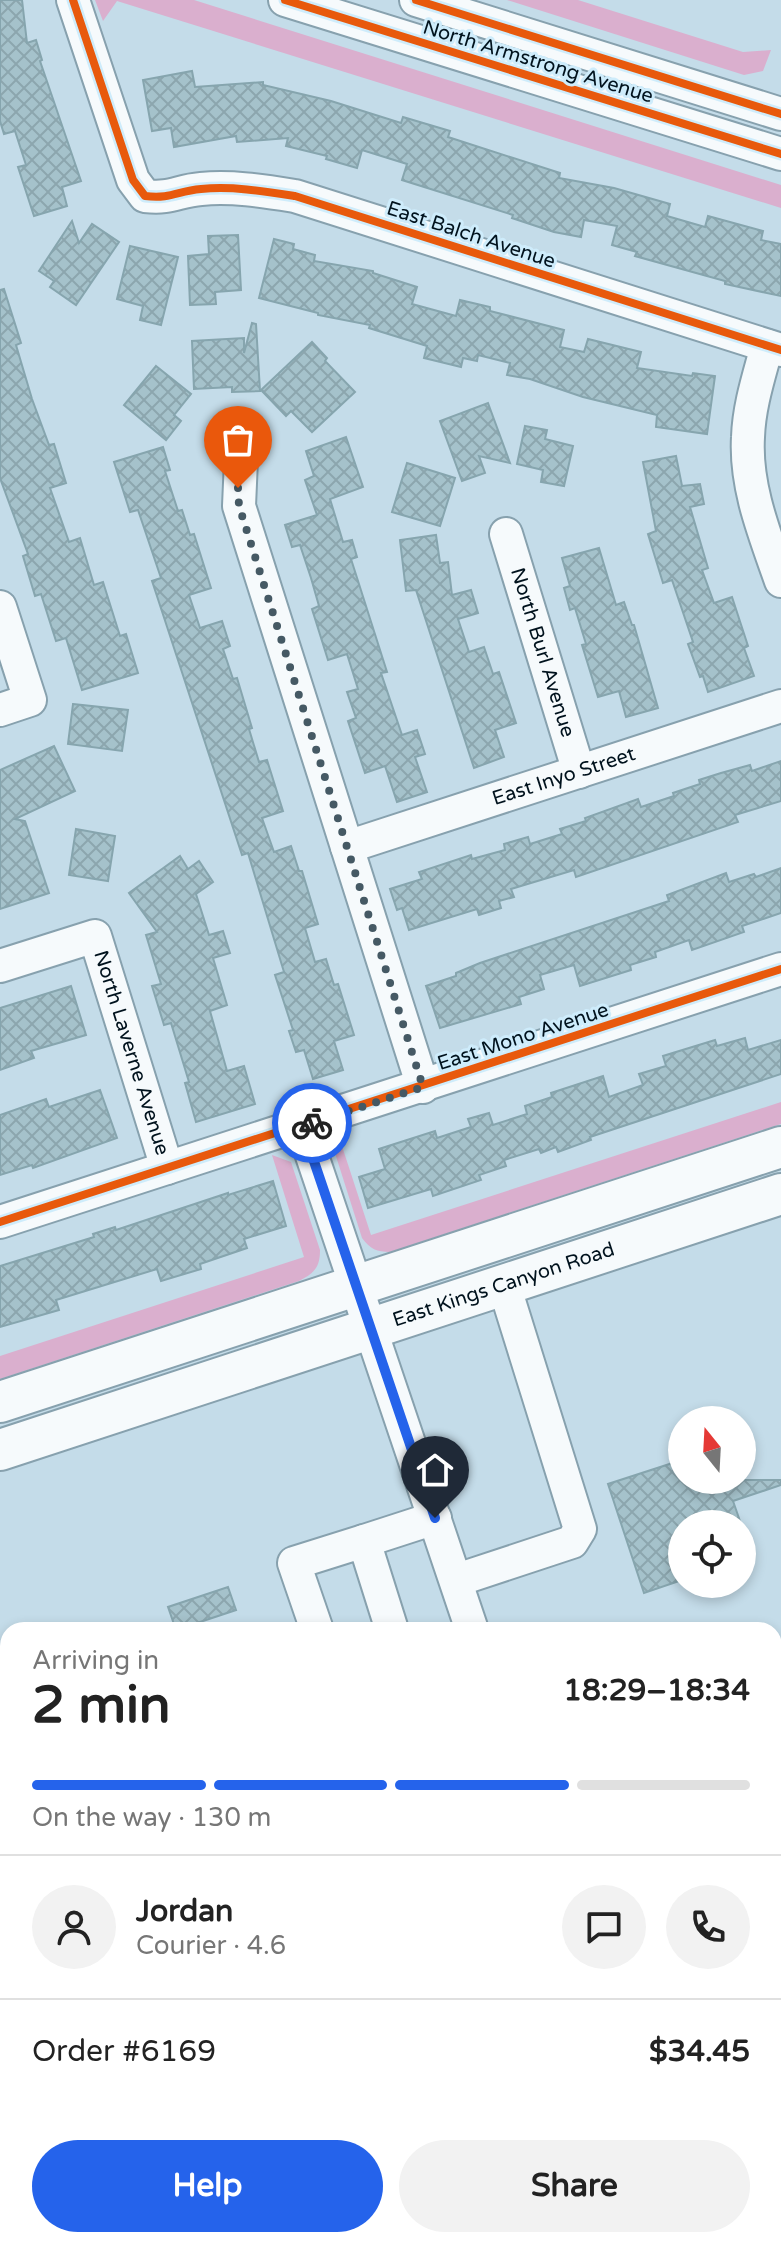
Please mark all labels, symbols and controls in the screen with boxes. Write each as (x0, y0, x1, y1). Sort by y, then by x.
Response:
street label: North Armstrong Avenue (420, 15, 656, 109)
street label: East Balch Avenue (384, 196, 558, 274)
pin (204, 406, 272, 488)
icon: bag (216, 418, 260, 462)
street label: North Burl Avenue (505, 565, 580, 740)
street label: East Inyo Street (489, 742, 639, 811)
street label: North Laverne Avenue (88, 948, 174, 1158)
street label: East Mono Avenue (434, 998, 612, 1076)
courier (272, 1083, 352, 1163)
icon: bike (290, 1101, 334, 1145)
street label: East Kings Canyon Road (390, 1237, 618, 1332)
north arrow (668, 1406, 756, 1494)
map controls (668, 1406, 756, 1598)
pin (401, 1436, 469, 1518)
icon: home (413, 1448, 457, 1492)
button: locate (668, 1510, 756, 1598)
text: Arriving in (32, 1645, 159, 1676)
text: 18:29–18:34 (563, 1672, 750, 1709)
text: 2 min (32, 1674, 171, 1737)
text: On the way · 130 m (32, 1802, 271, 1833)
button: person (32, 1885, 116, 1969)
button: chat (562, 1885, 646, 1969)
button: phone (666, 1885, 750, 1969)
text: Jordan (136, 1893, 233, 1930)
text: Courier · 4.6 (136, 1930, 286, 1961)
text: Order #6169 (32, 2033, 216, 2070)
text: $34.45 (649, 2033, 750, 2070)
button: Help (32, 2140, 383, 2232)
button: Share (399, 2140, 750, 2232)

